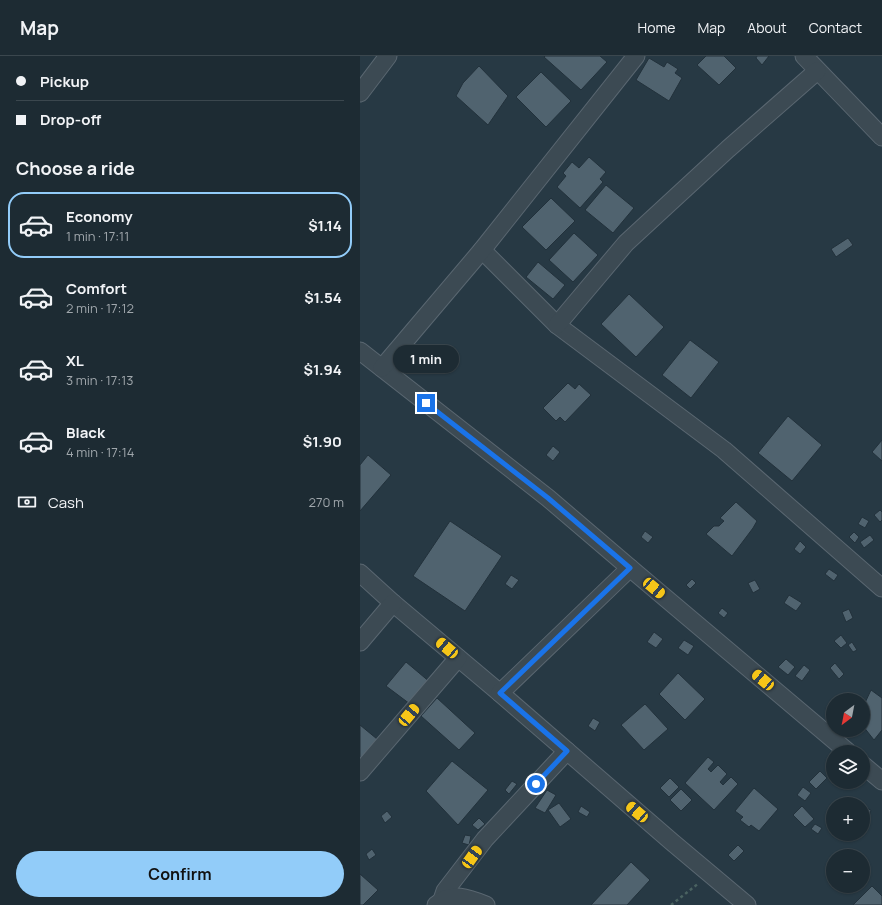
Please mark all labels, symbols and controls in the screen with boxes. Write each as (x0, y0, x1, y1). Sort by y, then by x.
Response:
text: Map (20, 15, 59, 41)
text: Home (638, 18, 675, 37)
text: Map (697, 18, 725, 37)
text: About (747, 18, 787, 37)
text: Contact (809, 18, 862, 37)
text: Pickup (40, 71, 89, 92)
text: Drop-off (40, 109, 101, 130)
text: Choose a ride (16, 156, 135, 180)
text: Economy (66, 206, 133, 227)
icon: car (18, 207, 54, 243)
text: $1.14 (308, 215, 342, 236)
text: 1 min · 17:11 (66, 227, 129, 245)
text: Comfort (66, 278, 127, 299)
icon: car (18, 279, 54, 315)
text: $1.54 (304, 287, 342, 308)
text: 2 min · 17:12 (66, 299, 134, 317)
callout: 1 min (393, 345, 459, 373)
text: XL (66, 350, 84, 371)
text: 1 min (410, 350, 442, 368)
icon: car (18, 351, 54, 387)
text: $1.94 (304, 359, 342, 380)
text: 3 min · 17:13 (66, 371, 133, 389)
route end (417, 394, 435, 412)
text: Black (66, 422, 105, 443)
icon: car (18, 423, 54, 459)
text: $1.90 (303, 431, 342, 452)
text: 4 min · 17:14 (66, 443, 134, 461)
icon: cash (16, 491, 38, 513)
text: Cash (48, 492, 84, 513)
text: 270 m (309, 493, 344, 511)
car (641, 576, 667, 600)
car (434, 636, 460, 660)
car (750, 668, 776, 692)
north arrow (826, 693, 870, 737)
map controls (826, 693, 870, 893)
car (397, 702, 421, 728)
button: layers (826, 745, 870, 789)
route start (527, 775, 545, 793)
button: + (826, 797, 870, 841)
car (624, 800, 650, 824)
car (460, 844, 484, 870)
button: − (826, 849, 870, 893)
button: Confirm (16, 851, 344, 897)

